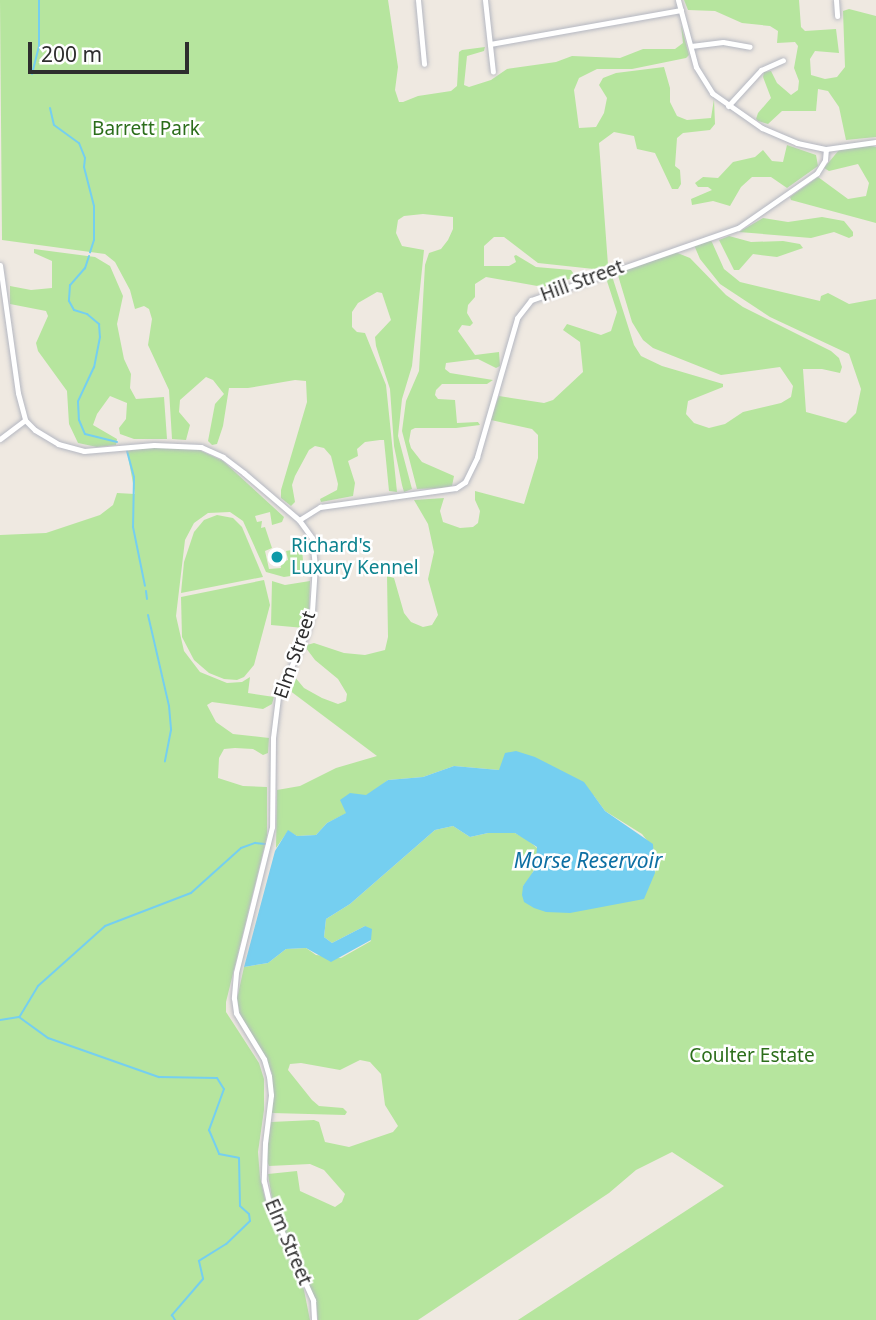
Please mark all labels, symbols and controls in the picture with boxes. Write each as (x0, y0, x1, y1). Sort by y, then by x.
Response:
scale bar (32, 28, 192, 72)
text: 200 m (41, 40, 102, 68)
park label: Barrett Park (92, 118, 200, 140)
street label: Hill Street (537, 255, 627, 307)
place label: Richard's Luxury Kennel (291, 535, 419, 579)
marker: Richard's Luxury Kennel (269, 549, 285, 565)
street label: Elm Street (269, 608, 321, 702)
water label: Morse Reservoir (514, 847, 662, 873)
park label: Coulter Estate (689, 1045, 815, 1067)
street label: Elm Street (260, 1196, 316, 1288)

